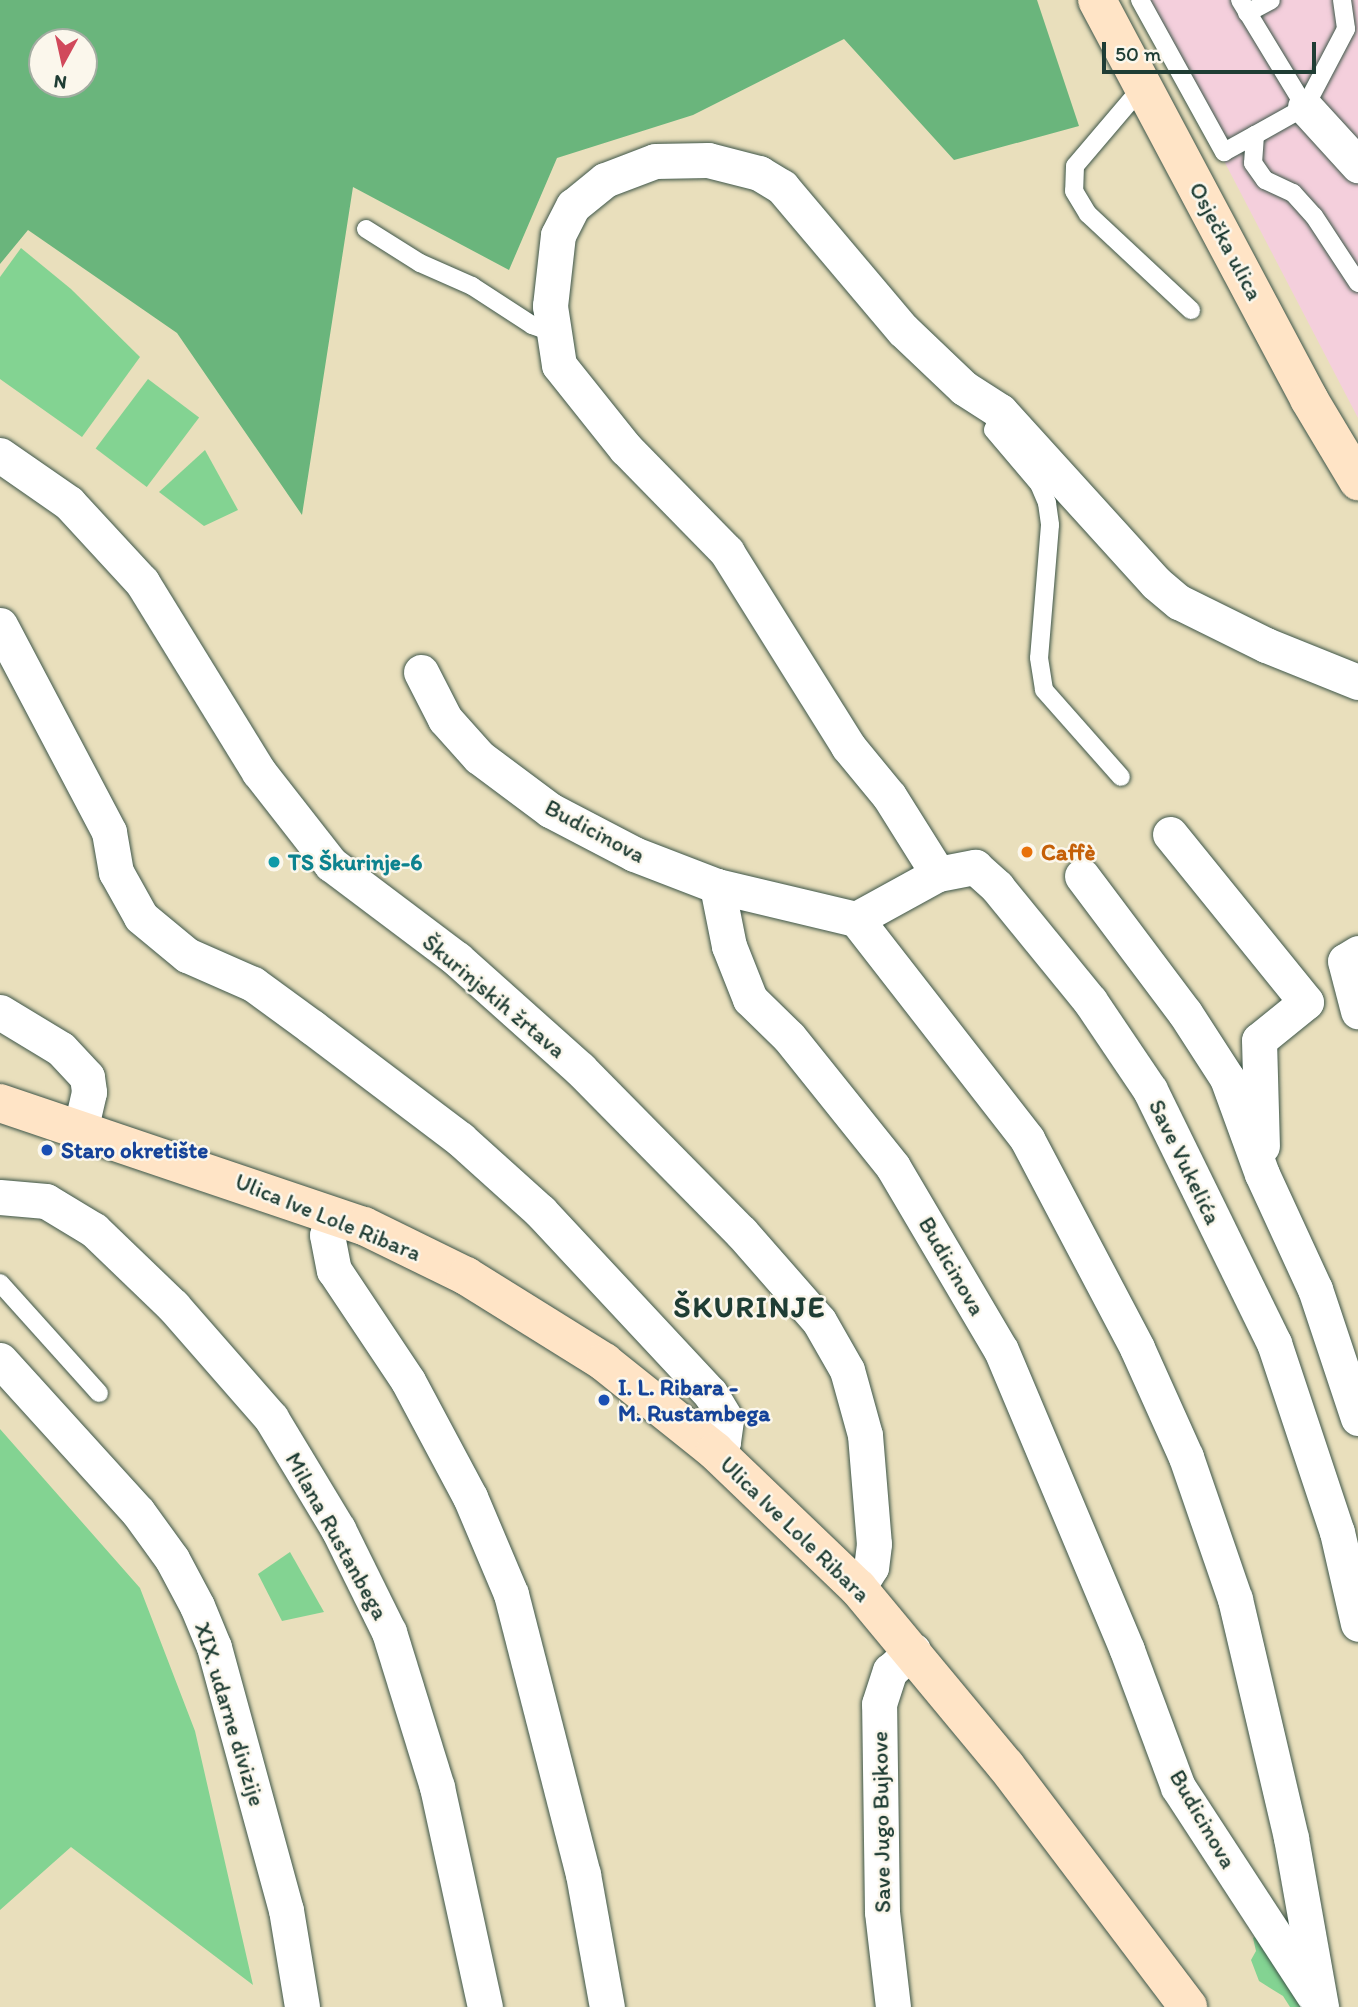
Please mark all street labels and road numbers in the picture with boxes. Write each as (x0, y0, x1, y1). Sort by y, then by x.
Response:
street label: Osječka ulica (1183, 177, 1269, 305)
street label: Budicinova (540, 793, 650, 869)
street label: Škurinjskih žrtava (417, 928, 571, 1064)
street label: Save Vukelića (1143, 1095, 1227, 1229)
street label: Ulica Ive Lole Ribara (230, 1167, 426, 1267)
street label: Budicinova (913, 1212, 991, 1320)
street label: Milana Rustanbega (279, 1447, 395, 1625)
street label: Ulica Ive Lole Ribara (714, 1450, 876, 1608)
street label: XIX. udarne divizije (189, 1619, 271, 1809)
street label: Save Jugo Bujkove (866, 1731, 896, 1913)
street label: Budicinova (1164, 1765, 1242, 1873)

